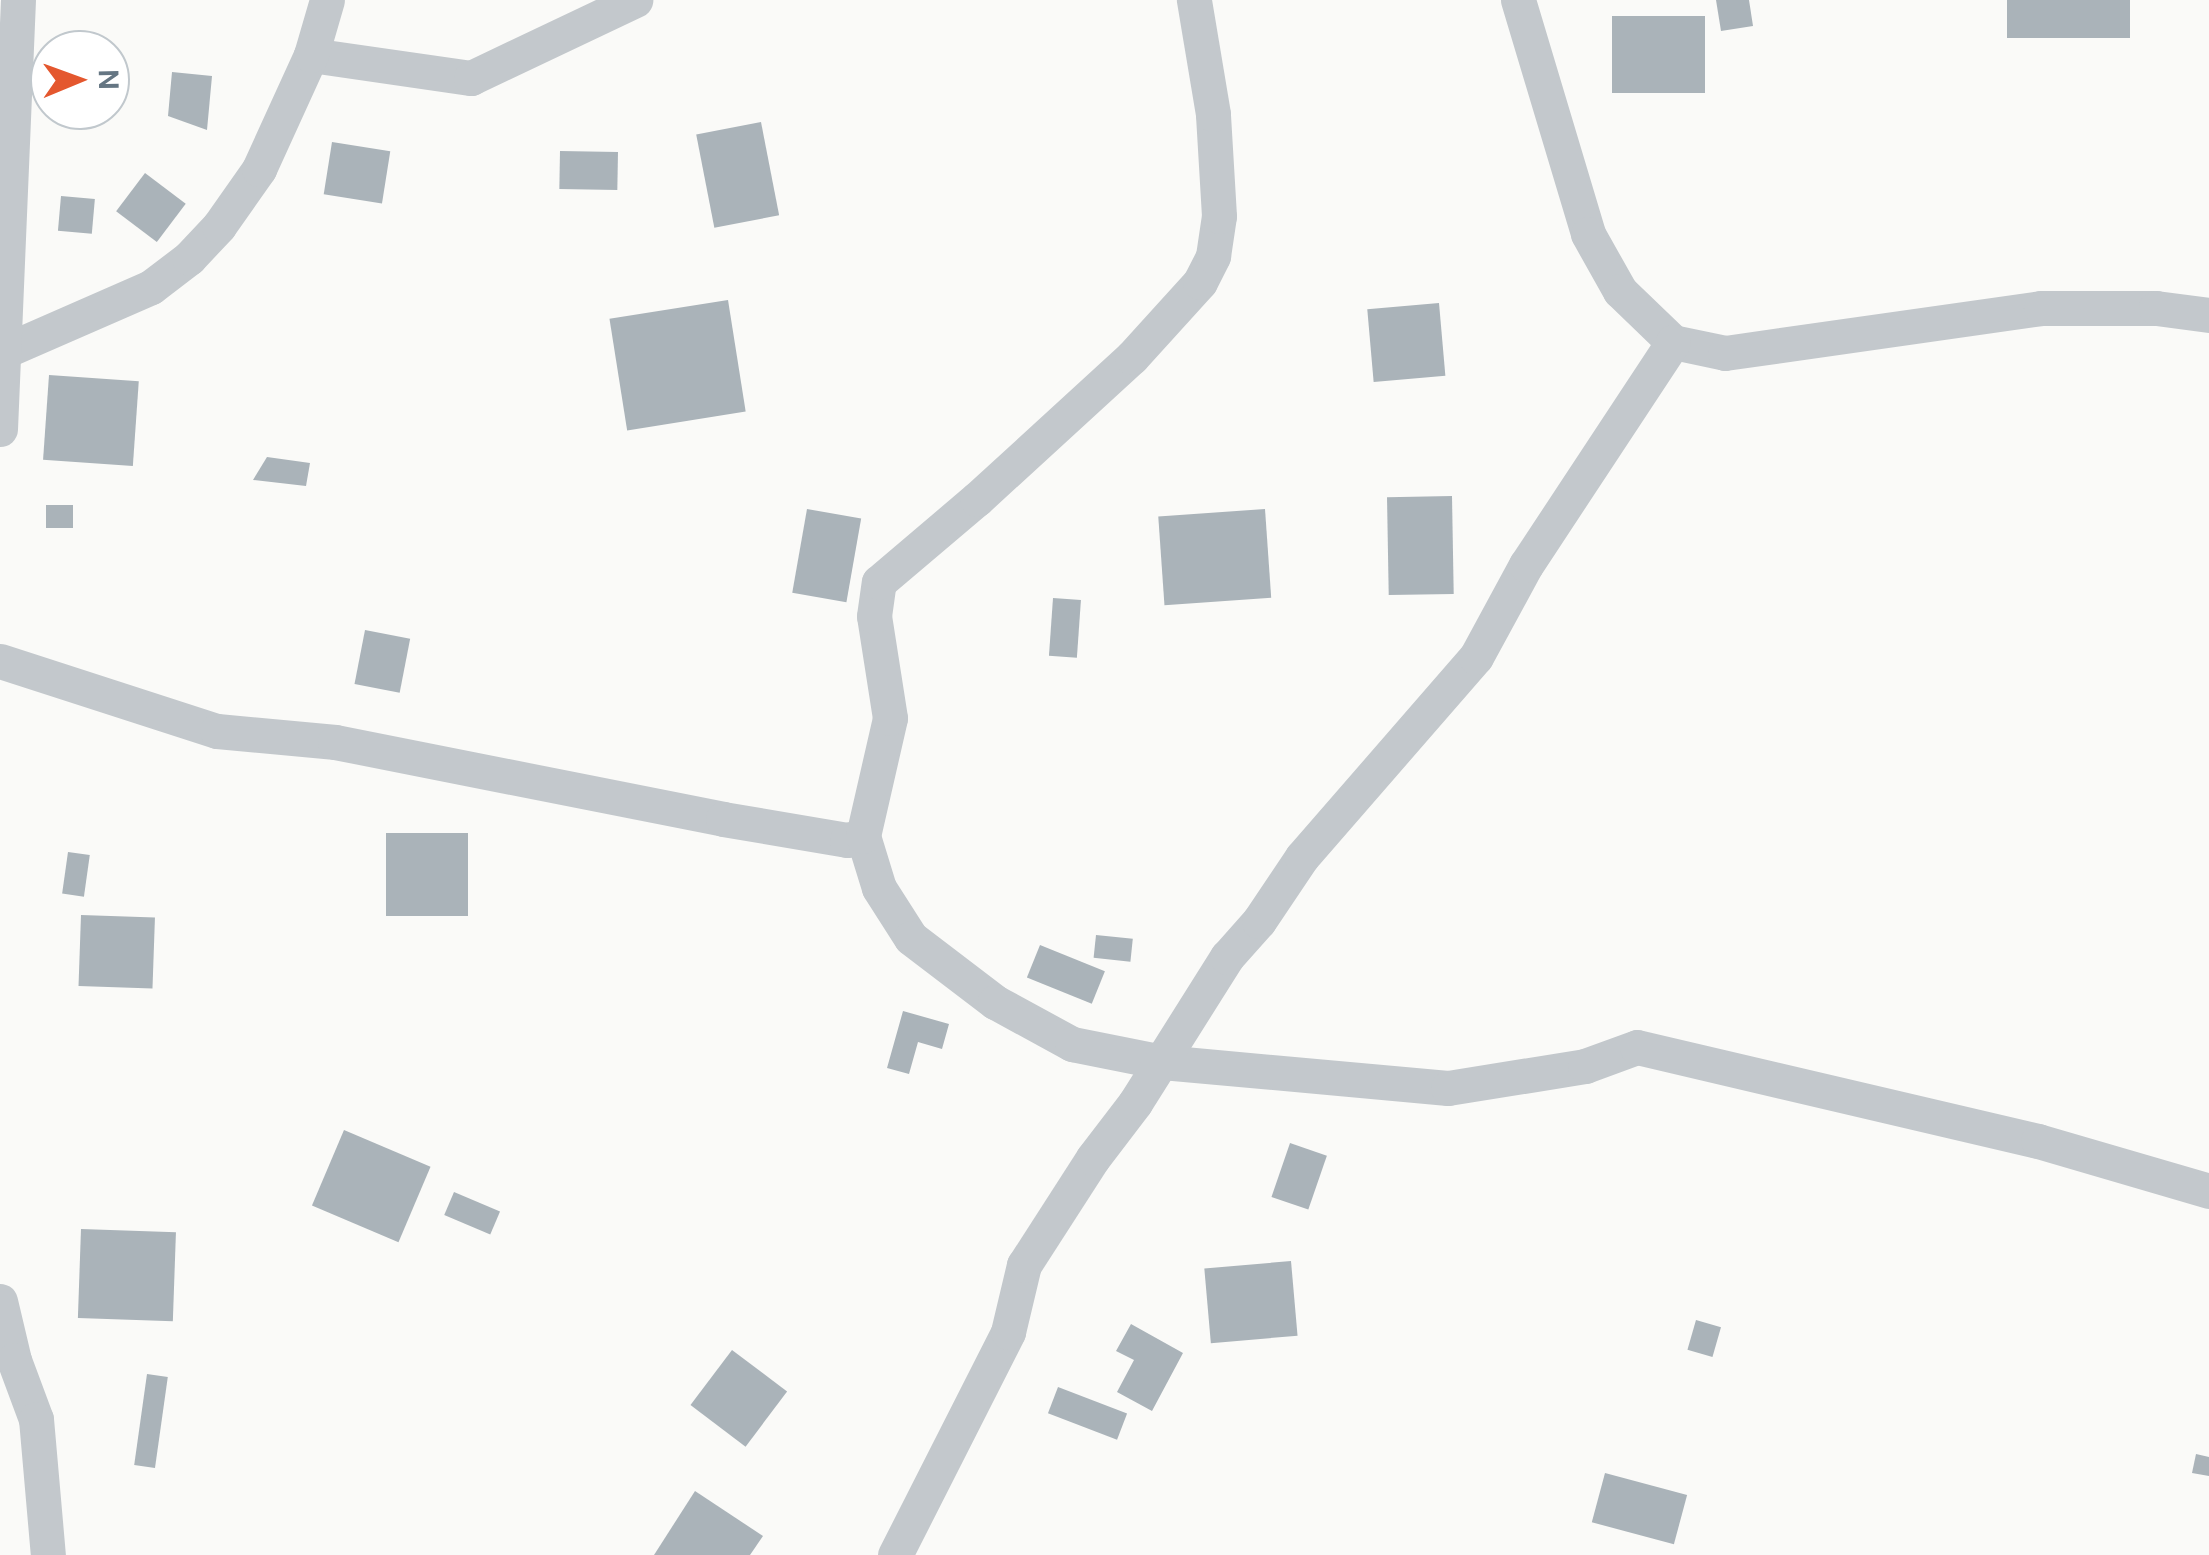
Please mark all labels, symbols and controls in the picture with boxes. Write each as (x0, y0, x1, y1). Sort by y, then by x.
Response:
north arrow (30, 30, 130, 130)
text: N (90, 69, 127, 90)

